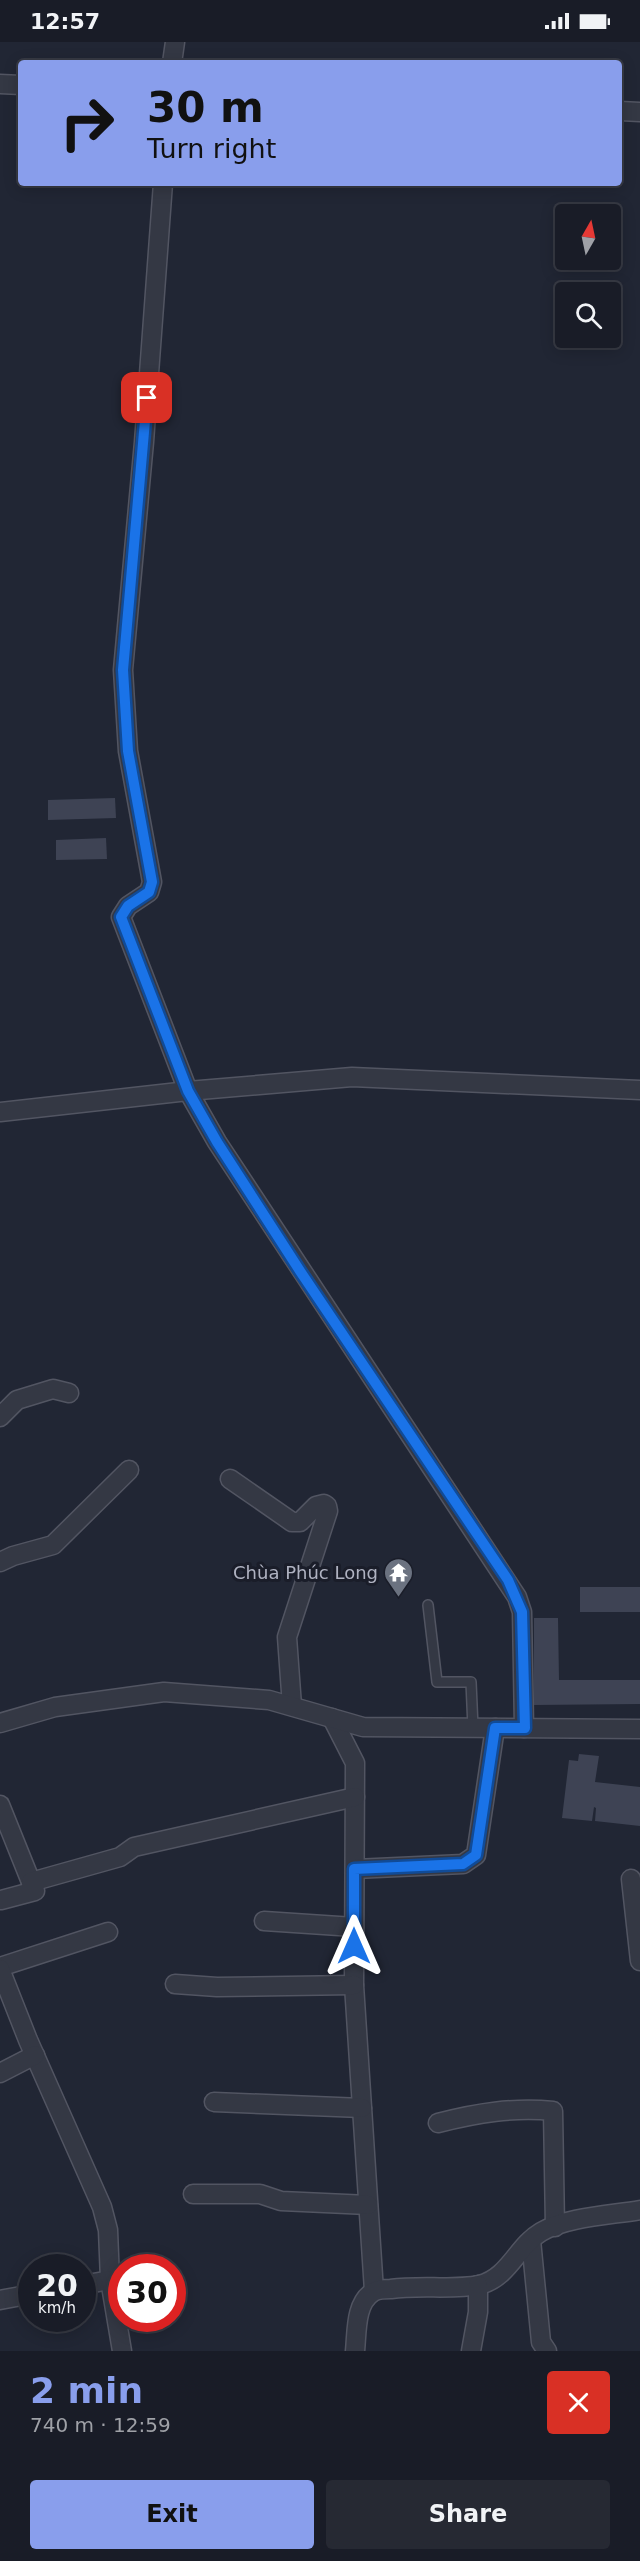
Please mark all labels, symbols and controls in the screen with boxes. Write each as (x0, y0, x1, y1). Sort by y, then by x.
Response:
text: 12:57 (30, 9, 100, 34)
text: 30 m (147, 83, 264, 132)
icon: right (48, 84, 126, 162)
text: Turn right (147, 133, 276, 164)
north arrow (555, 204, 621, 270)
map controls (555, 204, 621, 348)
button: search (555, 282, 621, 348)
pin (121, 372, 172, 423)
icon: arrive (130, 381, 163, 414)
temple icon: Chùa Phúc Long (383, 1556, 415, 1598)
place label: Chùa Phúc Long (233, 1562, 378, 1583)
position arrow (322, 1914, 386, 1978)
speed limit sign: 30 (108, 2254, 186, 2332)
text: 20 (36, 2268, 78, 2303)
text: km/h (38, 2299, 76, 2317)
text: 2 min (30, 2370, 143, 2411)
button: close (547, 2371, 610, 2434)
text: 740 m · 12:59 (30, 2413, 171, 2437)
button: Exit (30, 2480, 314, 2549)
button: Share (326, 2480, 610, 2549)

